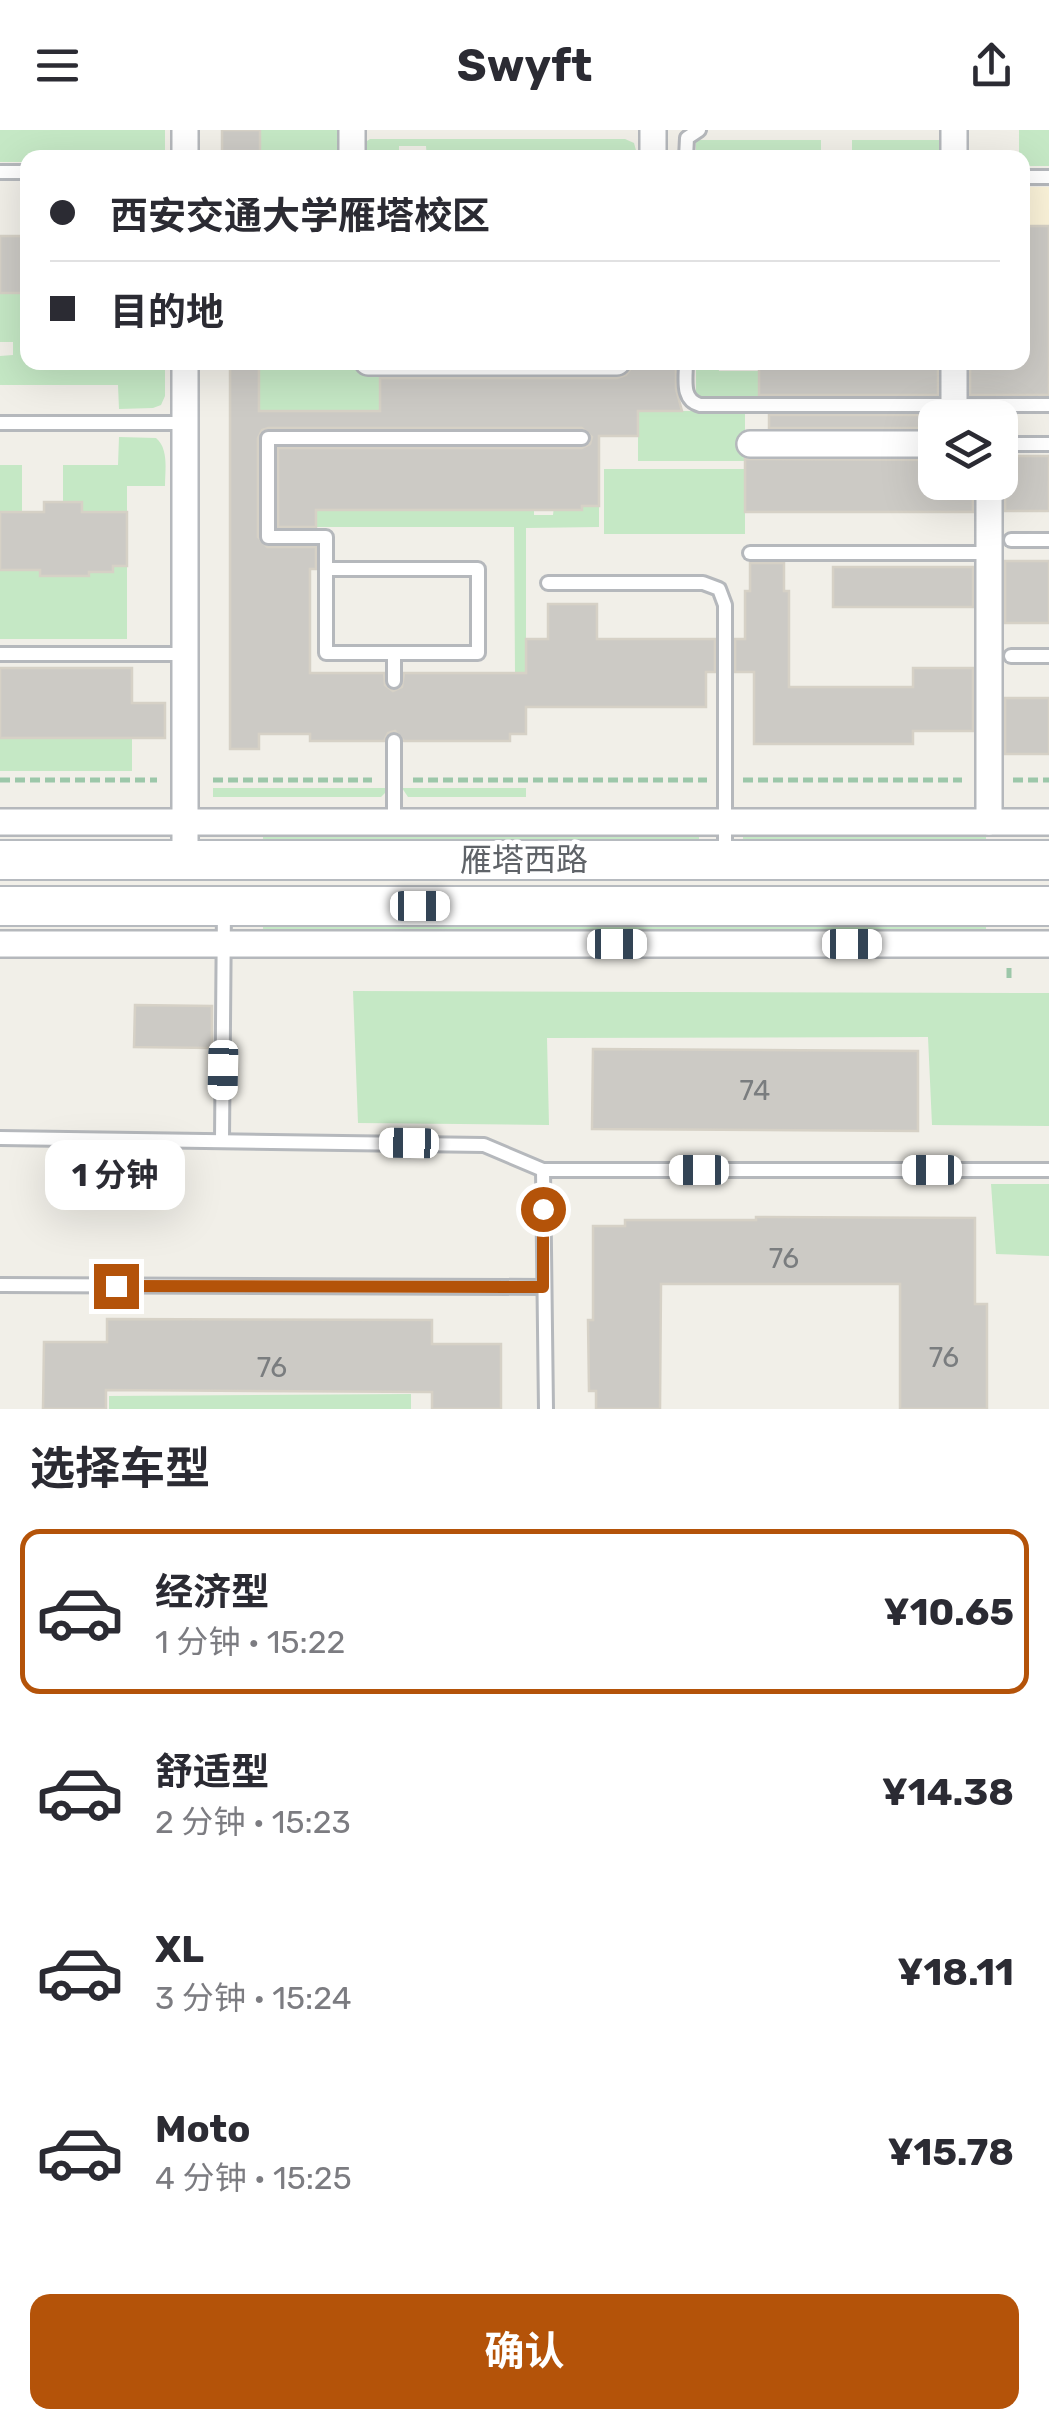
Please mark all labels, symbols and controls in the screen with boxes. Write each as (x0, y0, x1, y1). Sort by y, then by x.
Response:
icon: menu (30, 38, 85, 93)
icon: share (964, 38, 1019, 93)
text: Swyft (457, 39, 592, 92)
text: 西安交通大学雁塔校区 (110, 193, 490, 239)
text: 目的地 (110, 289, 224, 335)
map controls (918, 400, 1018, 500)
button: layers (918, 400, 1018, 500)
street label: 雁塔西路 (460, 841, 588, 879)
car (390, 891, 450, 921)
car (587, 929, 647, 959)
car (822, 929, 882, 959)
car (207, 1040, 239, 1100)
house number: 74 (740, 1074, 770, 1107)
car (379, 1127, 439, 1159)
callout: 1 分钟 (46, 1141, 186, 1211)
car (669, 1155, 729, 1185)
car (902, 1155, 962, 1185)
text: 1 分钟 (72, 1156, 158, 1194)
route start (521, 1187, 566, 1232)
house number: 76 (769, 1242, 799, 1275)
route end (94, 1264, 139, 1309)
house number: 76 (929, 1341, 959, 1374)
house number: 76 (257, 1351, 287, 1384)
text: 选择车型 (30, 1442, 210, 1495)
icon: car (35, 1567, 125, 1657)
text: 经济型 (155, 1569, 269, 1615)
text: ¥10.65 (883, 1589, 1014, 1635)
text: 1 分钟 · 15:22 (155, 1623, 345, 1661)
icon: car (35, 1747, 125, 1837)
text: 舒适型 (155, 1749, 269, 1795)
text: ¥14.38 (882, 1769, 1014, 1815)
text: 2 分钟 · 15:23 (155, 1803, 351, 1841)
text: XL (155, 1926, 204, 1972)
icon: car (35, 1927, 125, 2017)
text: ¥18.11 (897, 1949, 1014, 1995)
text: 3 分钟 · 15:24 (155, 1979, 352, 2017)
text: Moto (155, 2106, 251, 2152)
icon: car (35, 2107, 125, 2197)
text: ¥15.78 (887, 2129, 1014, 2175)
text: 4 分钟 · 15:25 (155, 2159, 352, 2197)
button: 确认 (30, 2294, 1019, 2409)

